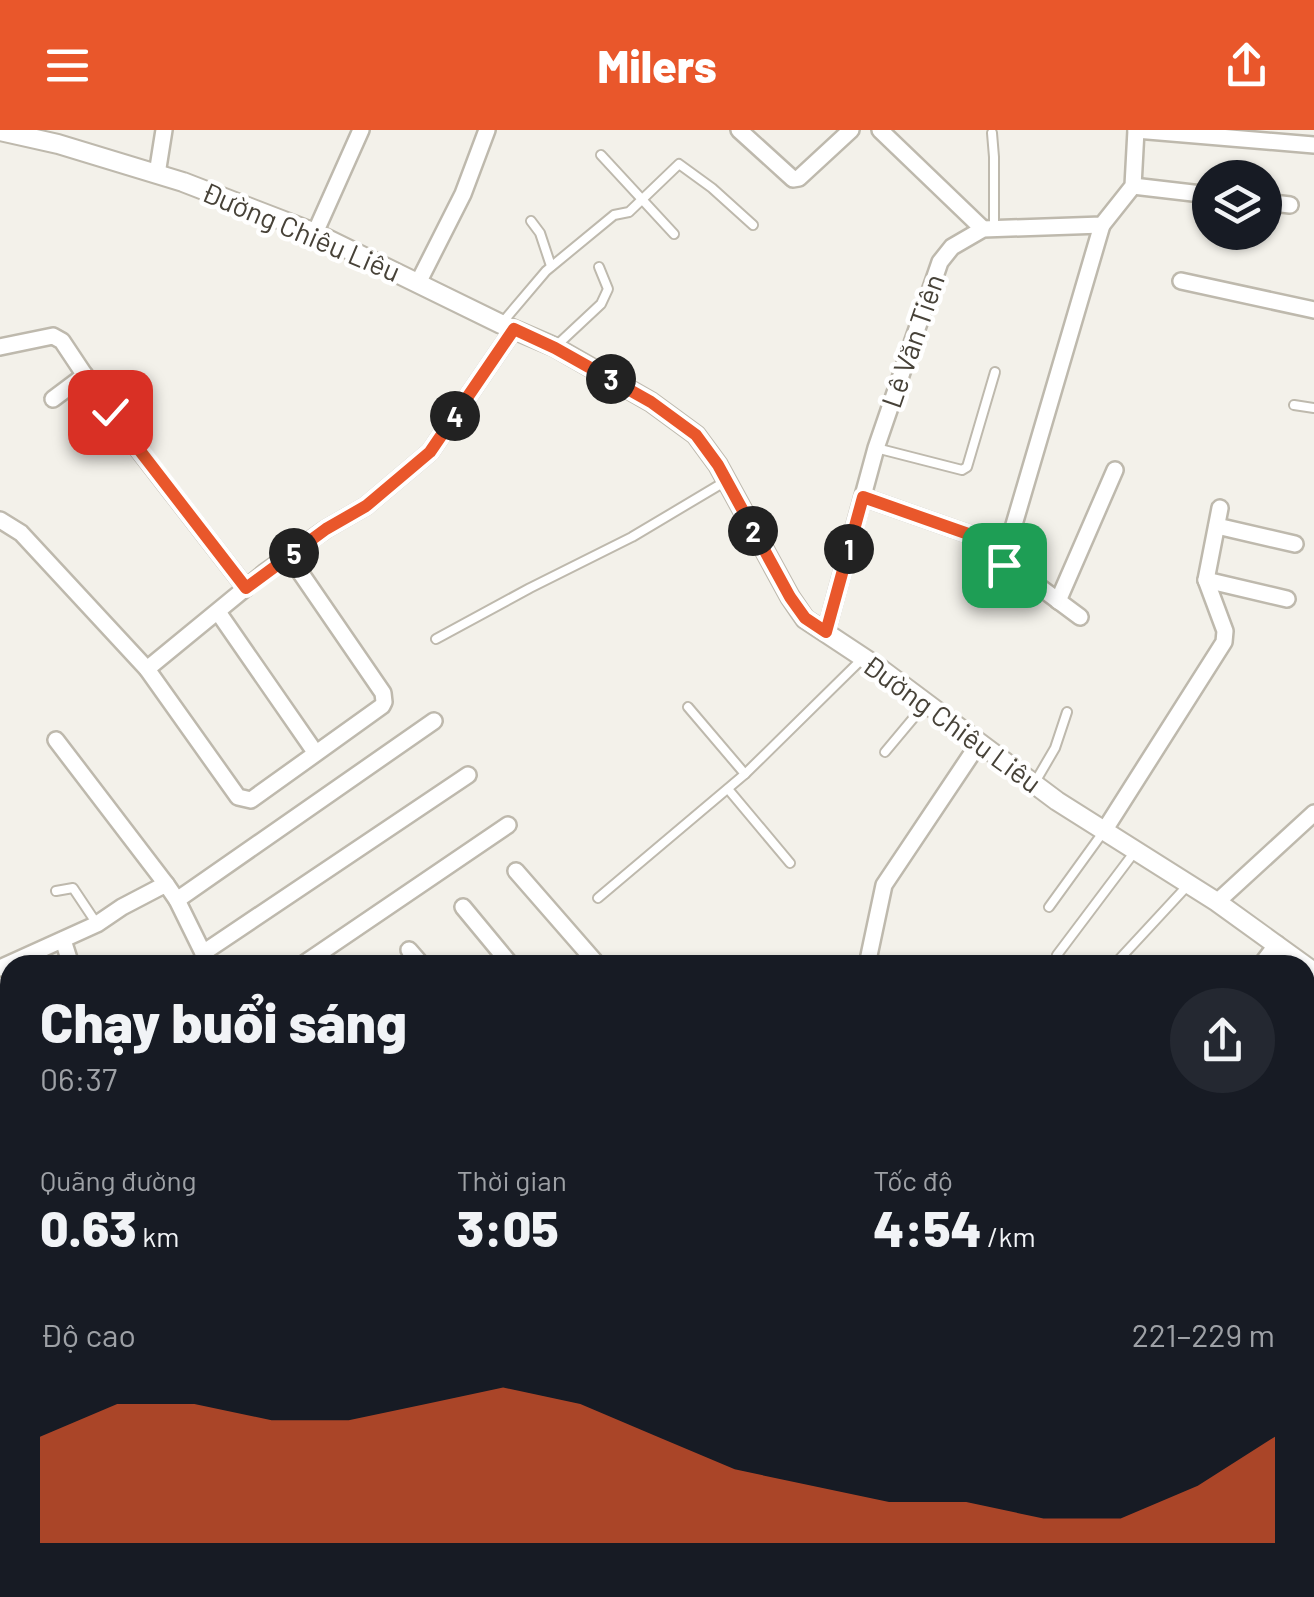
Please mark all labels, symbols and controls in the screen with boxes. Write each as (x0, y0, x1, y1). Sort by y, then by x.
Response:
icon: menu (40, 38, 95, 93)
text: Milers (597, 38, 717, 92)
icon: share (1219, 38, 1274, 93)
map controls (1192, 160, 1282, 250)
button: layers (1192, 160, 1282, 250)
street label: Đường Chiêu Liêu (197, 174, 406, 288)
street label: Lê Văn Tiên (873, 269, 951, 412)
pin: 3 (586, 354, 636, 404)
text: 3 (603, 362, 619, 396)
pin (68, 370, 153, 455)
icon: check (83, 385, 138, 440)
pin: 4 (430, 391, 480, 441)
text: 4 (447, 399, 463, 433)
pin: 2 (728, 506, 778, 556)
text: 2 (745, 514, 761, 548)
pin (962, 523, 1047, 608)
pin: 1 (824, 524, 874, 574)
pin: 5 (269, 528, 319, 578)
text: 1 (844, 532, 854, 566)
text: 5 (286, 536, 302, 570)
icon: arrive (977, 538, 1032, 593)
street label: Đường Chiêu Liêu (857, 647, 1048, 799)
text: Chạy buổi sáng (40, 988, 407, 1054)
button: share (1170, 988, 1275, 1093)
text: 06:37 (40, 1059, 117, 1097)
text: Quãng đường (40, 1163, 197, 1197)
text: Thời gian (457, 1163, 567, 1197)
text: Tốc độ (873, 1163, 953, 1197)
text: 0.63 (40, 1197, 137, 1257)
text: 3:05 (457, 1197, 559, 1257)
text: 4:54 (873, 1197, 982, 1257)
text: km (137, 1219, 179, 1253)
text: /km (982, 1219, 1036, 1253)
text: Độ cao (40, 1315, 136, 1353)
text: 221–229 m (1132, 1315, 1275, 1353)

